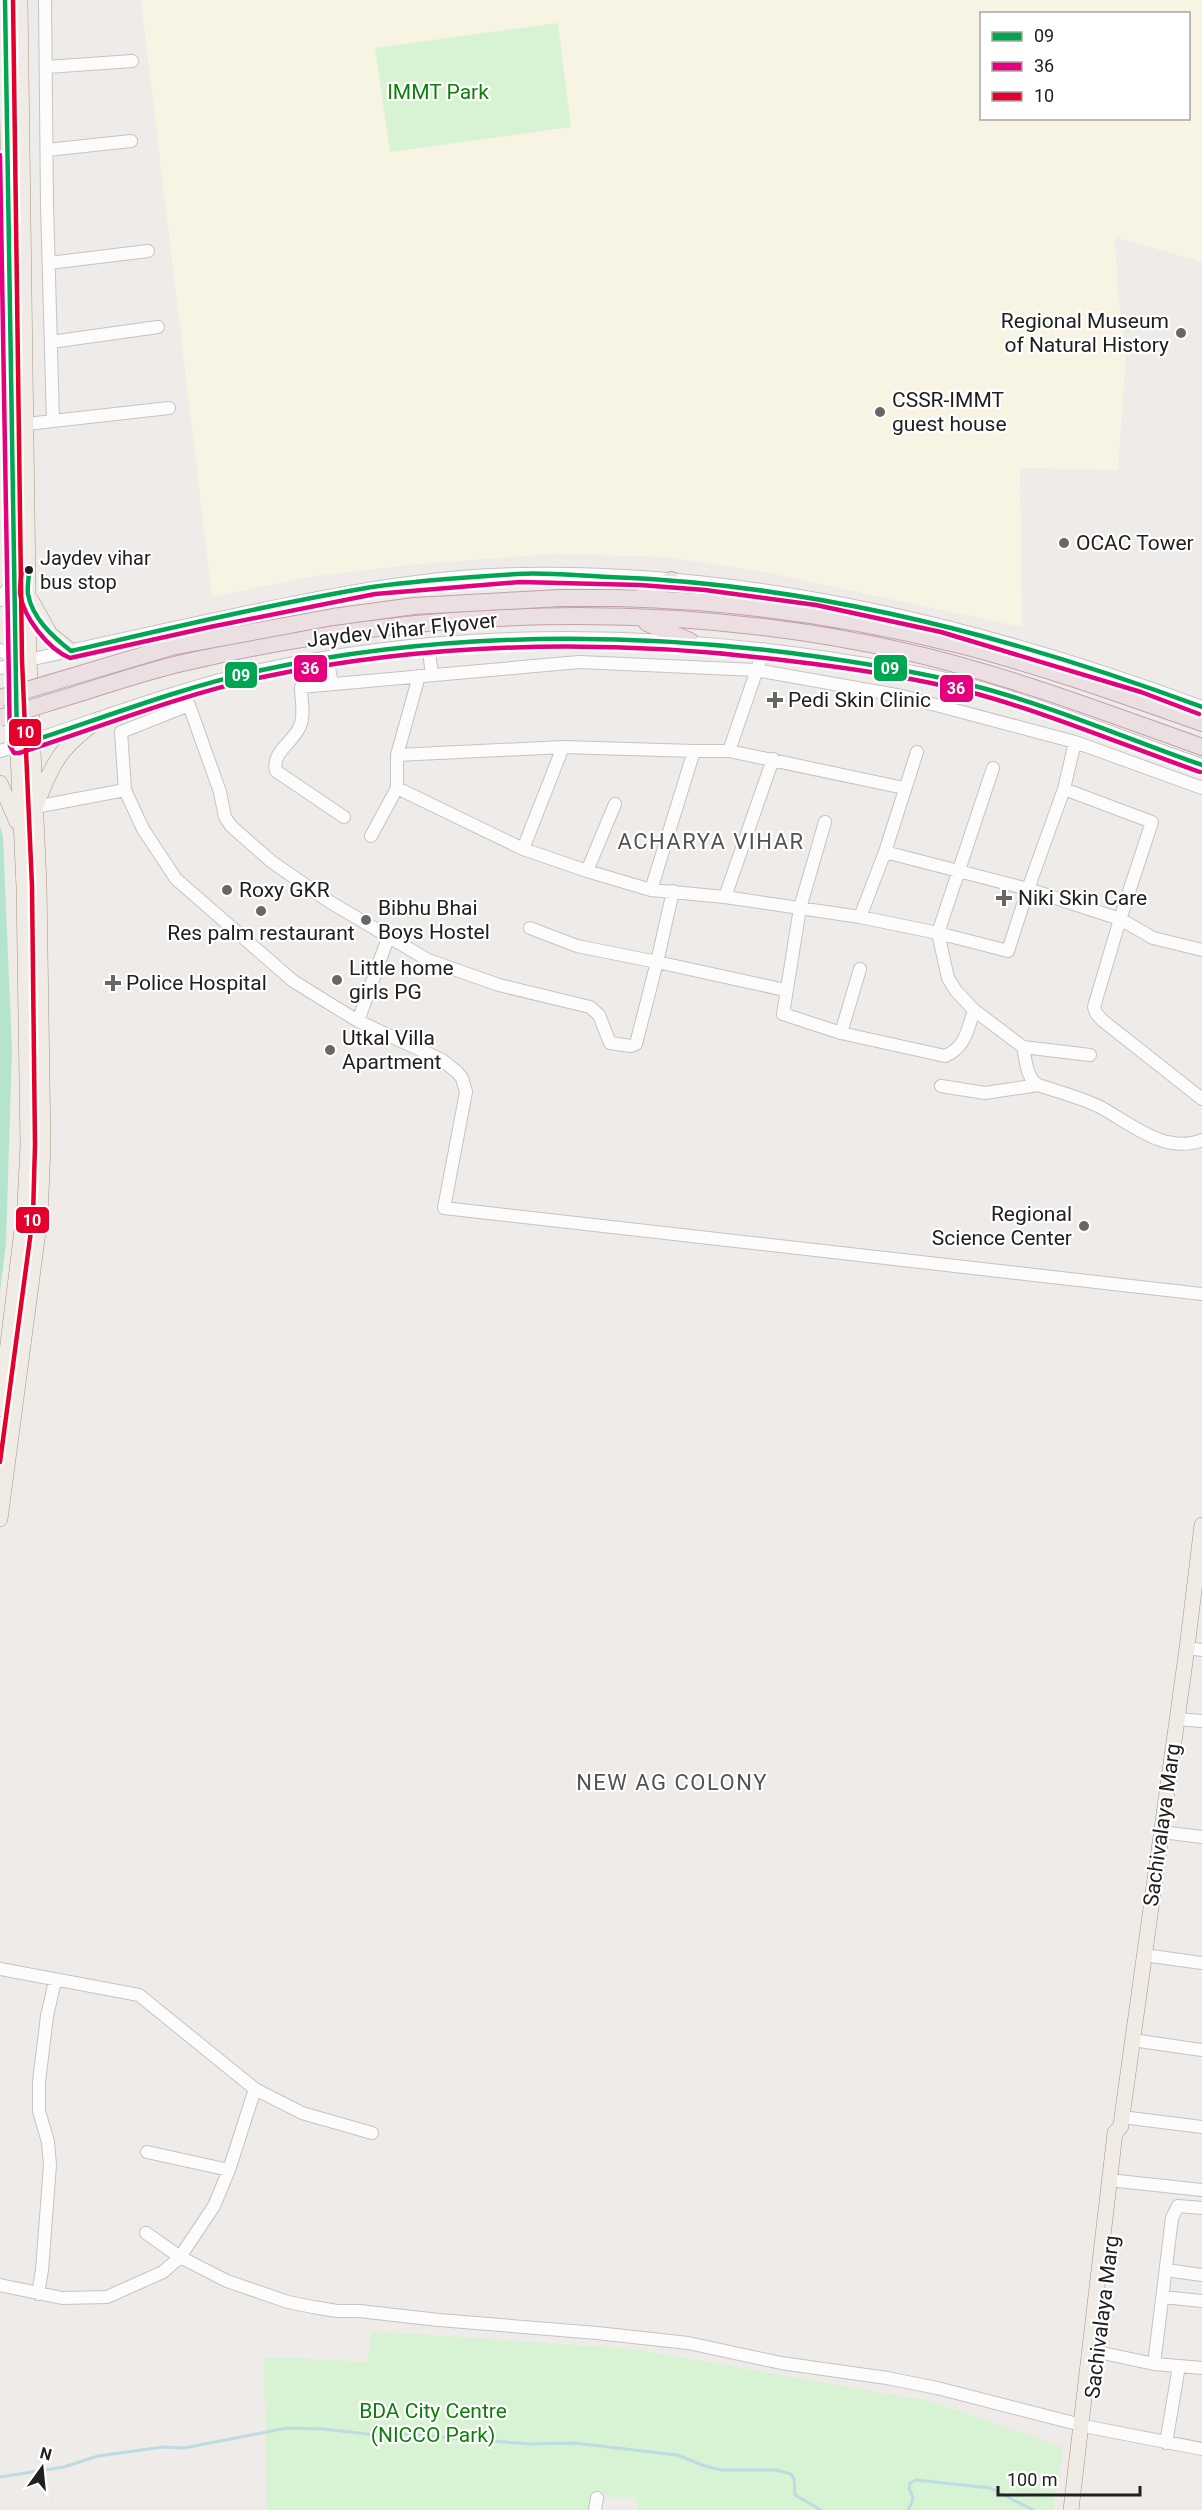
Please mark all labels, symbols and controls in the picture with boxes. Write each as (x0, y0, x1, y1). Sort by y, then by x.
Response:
legend (980, 12, 1190, 120)
text: 09 (1034, 25, 1054, 46)
text: 36 (1034, 55, 1054, 76)
park label: IMMT Park (387, 80, 489, 104)
text: 10 (1034, 85, 1054, 106)
place label: Regional Museum of Natural History (1001, 309, 1169, 357)
marker: Regional Museum of Natural History (1174, 326, 1188, 340)
place label: CSSR-IMMT guest house (892, 388, 1007, 436)
marker: CSSR-IMMT guest house (873, 405, 887, 419)
place label: OCAC Tower (1076, 531, 1194, 555)
marker: OCAC Tower (1057, 536, 1071, 550)
place label: Jaydev vihar bus stop (40, 546, 151, 594)
marker: Jaydev vihar bus stop (23, 564, 35, 576)
street label: Jaydev Vihar Flyover (306, 608, 498, 652)
line badge: 36 (293, 654, 328, 683)
line badge: 09 (873, 654, 908, 682)
text: 36 (301, 659, 319, 678)
text: 09 (881, 659, 899, 678)
line badge: 09 (224, 661, 258, 689)
text: 09 (232, 666, 250, 685)
line badge: 36 (939, 674, 974, 703)
text: 36 (947, 679, 965, 698)
place label: Pedi Skin Clinic (788, 688, 931, 712)
marker: Pedi Skin Clinic (766, 691, 784, 709)
line badge: 10 (8, 718, 42, 747)
text: 10 (16, 723, 34, 742)
district label: ACHARYA VIHAR (617, 829, 805, 854)
place label: Roxy GKR (239, 878, 330, 902)
marker: Roxy GKR (220, 883, 234, 897)
place label: Niki Skin Care (1018, 886, 1147, 910)
marker: Niki Skin Care (995, 889, 1013, 907)
place label: Bibhu Bhai Boys Hostel (378, 896, 490, 944)
marker: Res palm restaurant (254, 904, 268, 918)
marker: Bibhu Bhai Boys Hostel (359, 913, 373, 927)
place label: Res palm restaurant (167, 921, 355, 945)
place label: Little home girls PG (349, 956, 454, 1004)
place label: Police Hospital (126, 971, 267, 995)
marker: Little home girls PG (330, 973, 344, 987)
marker: Police Hospital (104, 974, 122, 992)
place label: Utkal Villa Apartment (342, 1026, 442, 1074)
marker: Utkal Villa Apartment (323, 1043, 337, 1057)
place label: Regional Science Center (932, 1202, 1072, 1250)
line badge: 10 (15, 1206, 50, 1234)
text: 10 (23, 1211, 41, 1230)
marker: Regional Science Center (1077, 1219, 1091, 1233)
street label: Sachivalaya Marg (1139, 1742, 1185, 1908)
district label: NEW AG COLONY (576, 1770, 768, 1795)
street label: Sachivalaya Marg (1080, 2234, 1124, 2400)
park label: BDA City Centre (NICCO Park) (359, 2399, 507, 2447)
north arrow (12, 2438, 72, 2498)
text: N (38, 2443, 54, 2465)
scale bar (998, 2459, 1140, 2497)
text: 100 m (1007, 2469, 1058, 2490)

